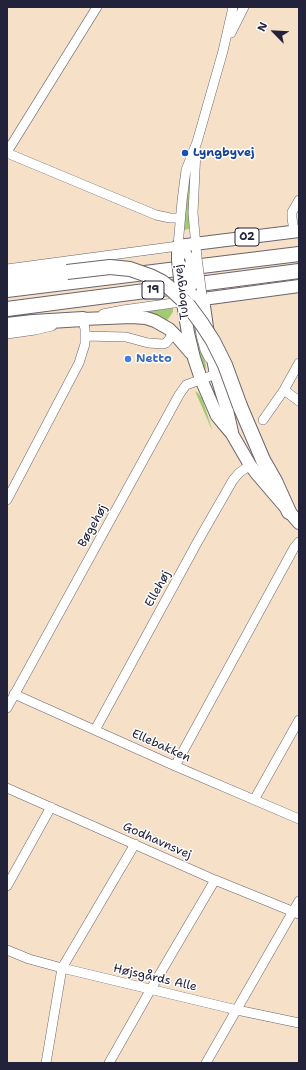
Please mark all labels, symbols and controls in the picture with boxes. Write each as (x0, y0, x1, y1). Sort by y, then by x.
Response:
north arrow (254, 12, 294, 52)
text: N (254, 20, 271, 34)
place label: Lyngbyvej (193, 146, 255, 160)
marker: Lyngbyvej (180, 148, 190, 158)
road number: O2 (235, 228, 259, 246)
street label: Tuborgvej (171, 264, 193, 320)
road number: 19 (142, 281, 164, 299)
place label: Netto (136, 352, 172, 366)
marker: Netto (123, 354, 133, 364)
street label: Bøgehøj (75, 502, 111, 550)
street label: Ellehøj (142, 568, 174, 610)
street label: Ellebakken (129, 727, 193, 765)
street label: Godhavnsvej (120, 819, 194, 863)
street label: Højsgårds Alle (112, 961, 198, 995)

